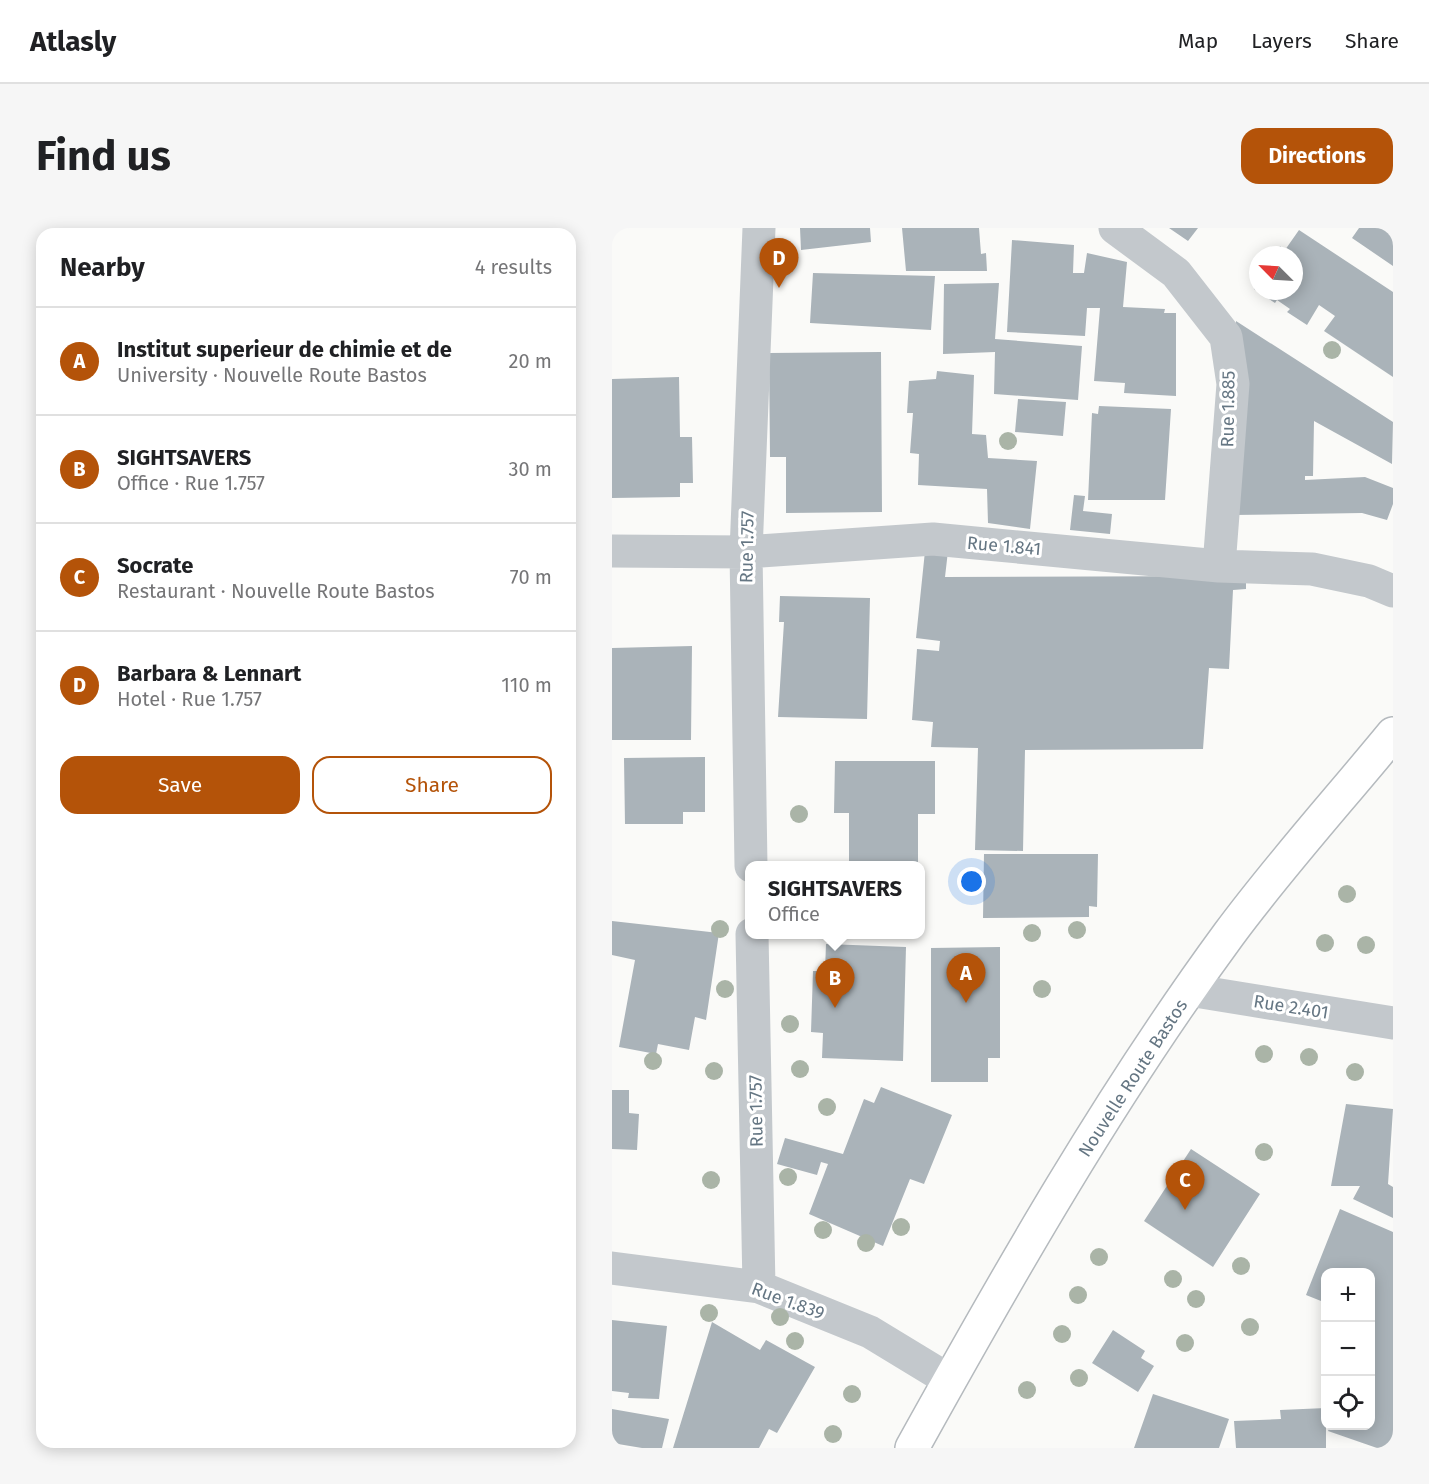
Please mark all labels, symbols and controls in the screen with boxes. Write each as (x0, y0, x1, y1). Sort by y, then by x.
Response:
text: Atlasly (30, 25, 116, 58)
text: Map (1178, 28, 1218, 54)
text: Layers (1251, 28, 1312, 54)
text: Share (1345, 28, 1399, 54)
button: Directions (1241, 128, 1393, 184)
text: Find us (36, 131, 171, 181)
pin: D (760, 238, 798, 288)
north arrow (1249, 246, 1303, 300)
text: Nearby (60, 252, 145, 283)
text: 4 results (475, 255, 552, 279)
text: Institut superieur de chimie et de (117, 336, 452, 363)
text: A (74, 349, 85, 373)
text: 20 m (509, 349, 552, 373)
text: University · Nouvelle Route Bastos (117, 363, 427, 387)
street label: Rue 1.885 (1216, 370, 1240, 448)
text: SIGHTSAVERS (117, 444, 251, 471)
text: B (73, 457, 86, 481)
text: 30 m (508, 457, 552, 481)
text: Office · Rue 1.757 (117, 471, 265, 495)
street label: Rue 1.757 (735, 511, 759, 583)
street label: Rue 1.841 (966, 532, 1042, 560)
text: Socrate (117, 552, 193, 579)
text: C (74, 565, 85, 589)
text: 70 m (510, 565, 552, 589)
text: Restaurant · Nouvelle Route Bastos (117, 579, 435, 603)
text: Barbara & Lennart (117, 660, 301, 687)
text: D (73, 673, 86, 697)
text: 110 m (501, 673, 552, 697)
text: Hotel · Rue 1.757 (117, 687, 262, 711)
button: Save (60, 756, 300, 814)
button: Share (312, 756, 552, 814)
popup (745, 861, 925, 939)
your location (957, 867, 986, 896)
text: SIGHTSAVERS (768, 875, 902, 902)
text: Office (768, 902, 820, 926)
pin: A (946, 954, 986, 1003)
pin: B (816, 958, 854, 1008)
street label: Rue 2.401 (1252, 990, 1330, 1024)
street label: Nouvelle Route Bastos (1074, 995, 1192, 1161)
street label: Rue 1.757 (744, 1075, 768, 1147)
pin: C (1166, 1160, 1204, 1210)
map controls (1321, 1268, 1375, 1430)
button: + (1321, 1268, 1375, 1322)
street label: Rue 1.839 (748, 1278, 828, 1324)
button: − (1321, 1322, 1375, 1376)
button: locate (1321, 1376, 1375, 1430)

